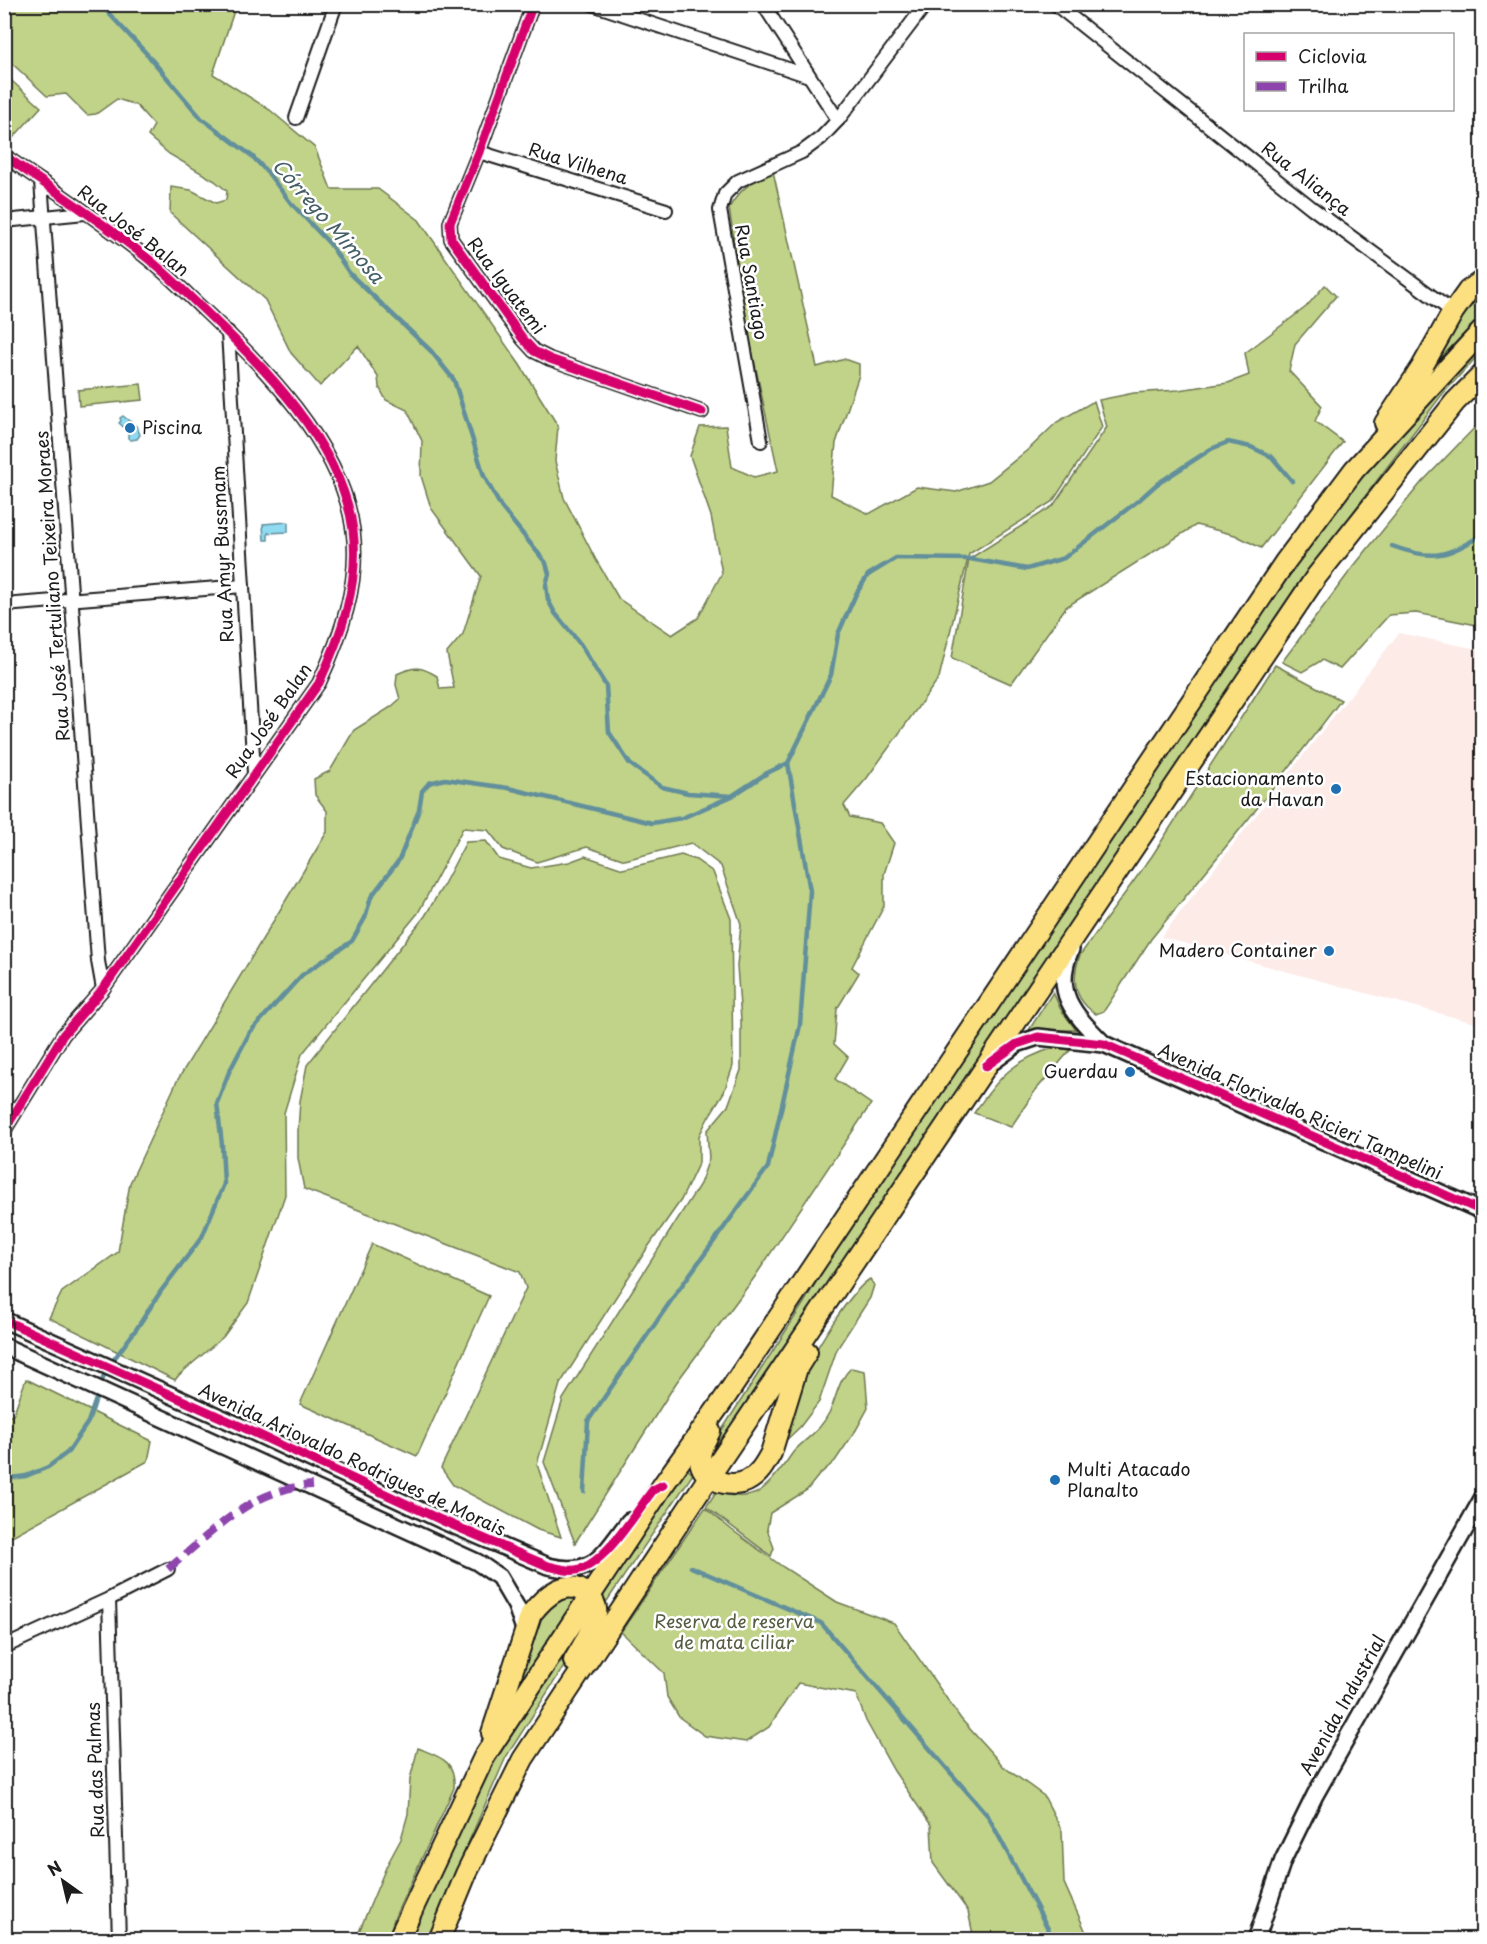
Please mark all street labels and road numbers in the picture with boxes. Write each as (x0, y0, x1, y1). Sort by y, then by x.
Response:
street label: Rua Aliança (1256, 134, 1358, 222)
street label: Rua Vilhena (525, 135, 632, 191)
street label: Rua José Balan (72, 178, 195, 282)
street label: Rua Santiago (729, 222, 776, 342)
street label: Rua Iguatemi (462, 231, 553, 339)
street label: Rua José Tertuliano Teixeira Moraes (27, 430, 76, 742)
street label: Rua Amyr Bussmam (203, 465, 240, 643)
street label: Rua José Balan (218, 657, 318, 783)
street label: Avenida Florivaldo Ricieri Tampelini (1154, 1036, 1447, 1186)
street label: Avenida Ariovaldo Rodrigues de Morais (195, 1375, 510, 1542)
street label: Avenida Industrial (1292, 1629, 1391, 1779)
street label: Rua das Palmas (79, 1702, 110, 1839)

